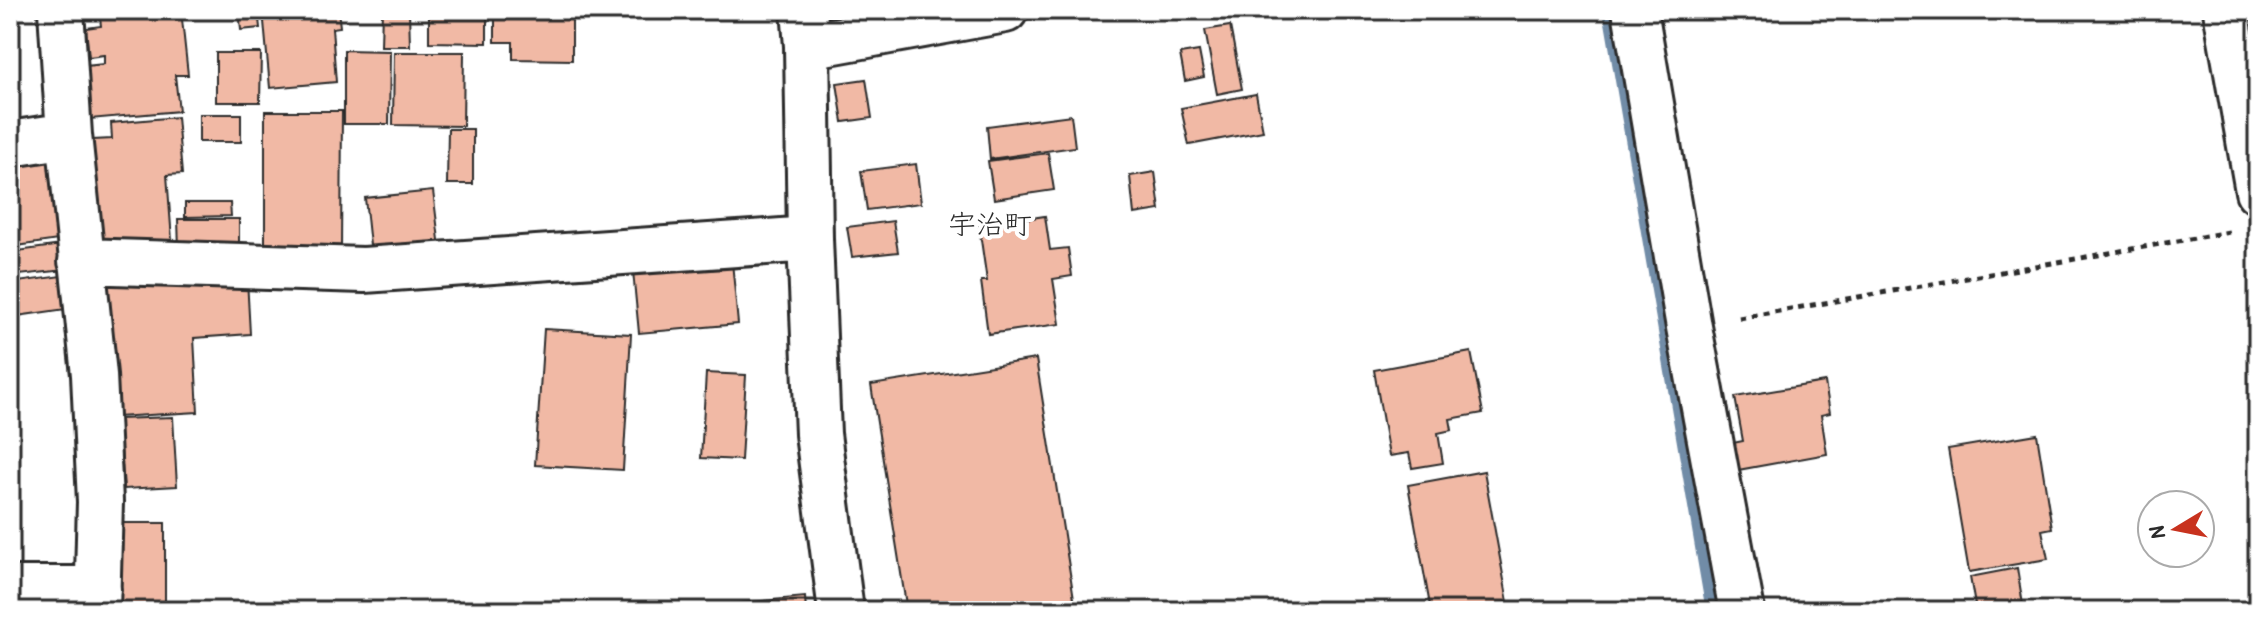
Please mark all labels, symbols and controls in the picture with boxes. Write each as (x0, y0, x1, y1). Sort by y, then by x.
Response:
district label: 宇治町 (948, 205, 1032, 243)
north arrow (2136, 489, 2216, 569)
text: N (2140, 524, 2172, 541)

